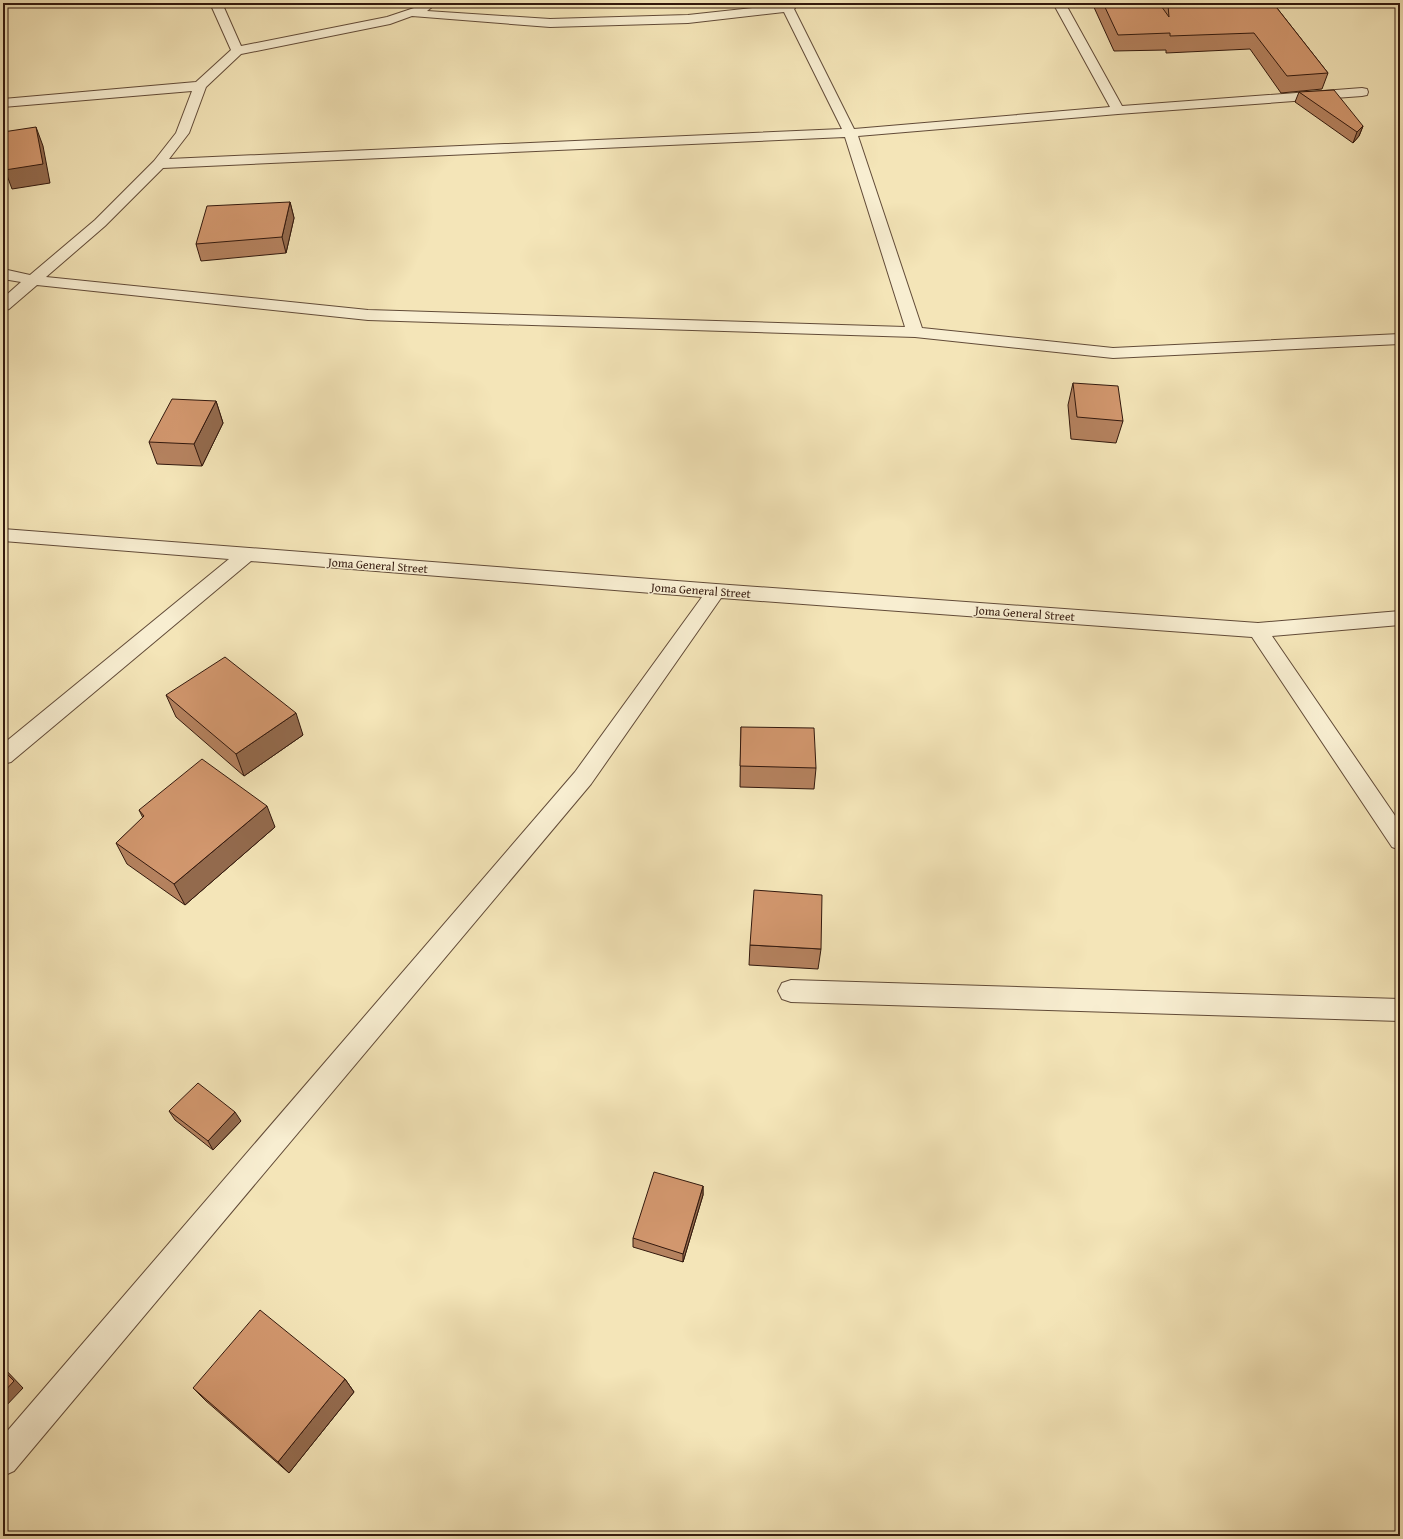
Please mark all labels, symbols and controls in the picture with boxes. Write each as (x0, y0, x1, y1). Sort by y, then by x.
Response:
street label: Joma General Street (326, 553, 429, 577)
street label: Joma General Street (649, 578, 752, 602)
street label: Joma General Street (973, 601, 1076, 625)

